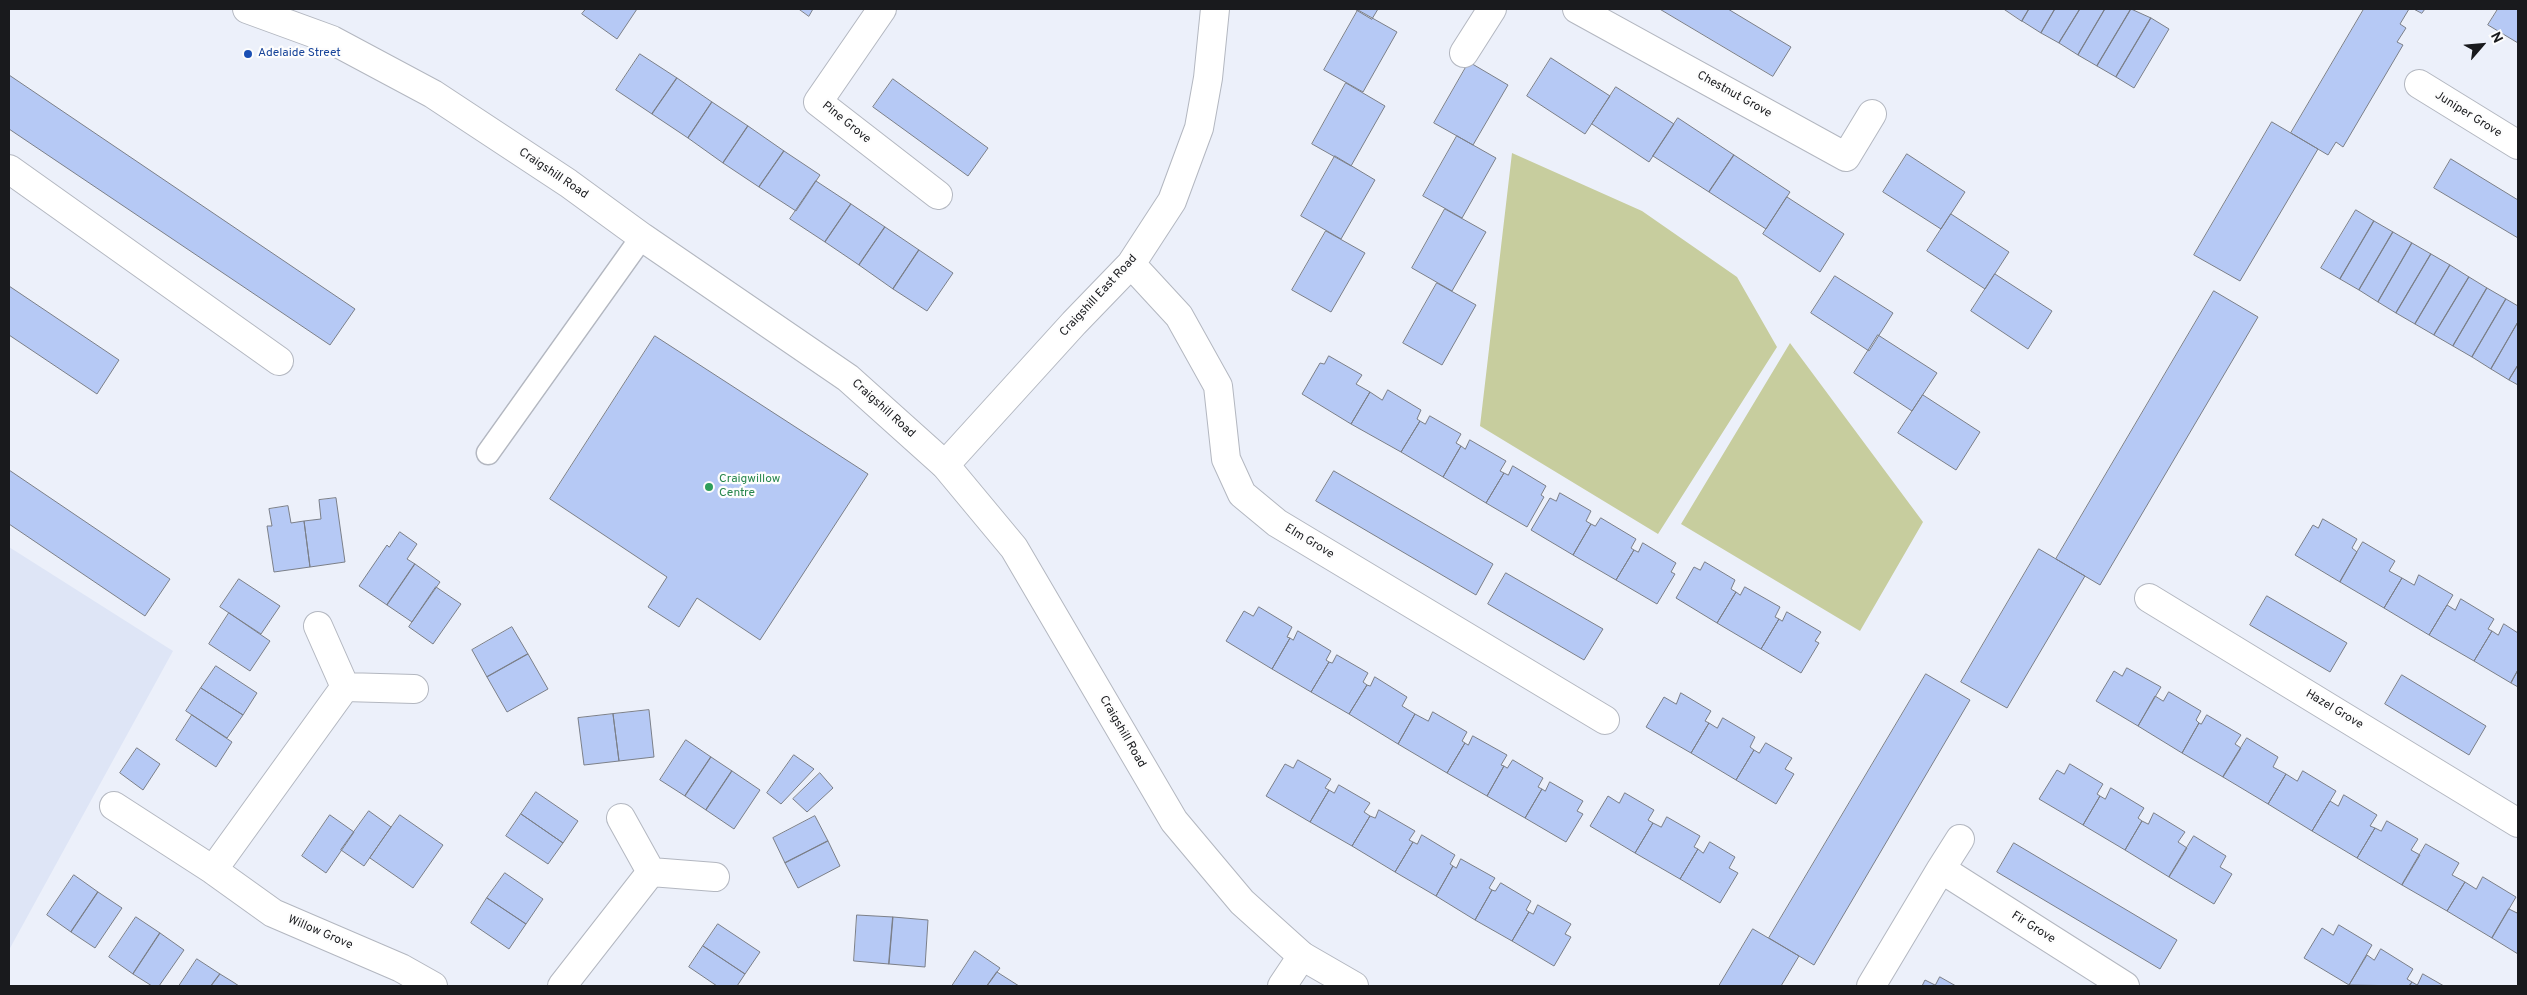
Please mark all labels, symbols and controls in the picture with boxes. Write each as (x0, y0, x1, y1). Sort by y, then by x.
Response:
north arrow (2457, 20, 2507, 70)
text: N (2486, 30, 2506, 46)
place label: Adelaide Street (258, 47, 341, 61)
marker: Adelaide Street (242, 48, 254, 60)
street label: Chestnut Grove (1694, 69, 1774, 121)
street label: Juniper Grove (2432, 89, 2504, 141)
street label: Pine Grove (819, 99, 873, 147)
street label: Craigshill Road (516, 145, 590, 203)
street label: Craigshill East Road (1057, 252, 1141, 340)
street label: Craigshill Road (848, 377, 918, 441)
place label: Craigwillow Centre (719, 473, 780, 501)
marker: Craigwillow Centre (703, 481, 715, 493)
street label: Elm Grove (1282, 522, 1336, 562)
street label: Hazel Grove (2303, 687, 2365, 733)
street label: Craigshill Road (1096, 693, 1148, 771)
street label: Fir Grove (2008, 909, 2058, 947)
street label: Willow Grove (285, 913, 355, 953)

